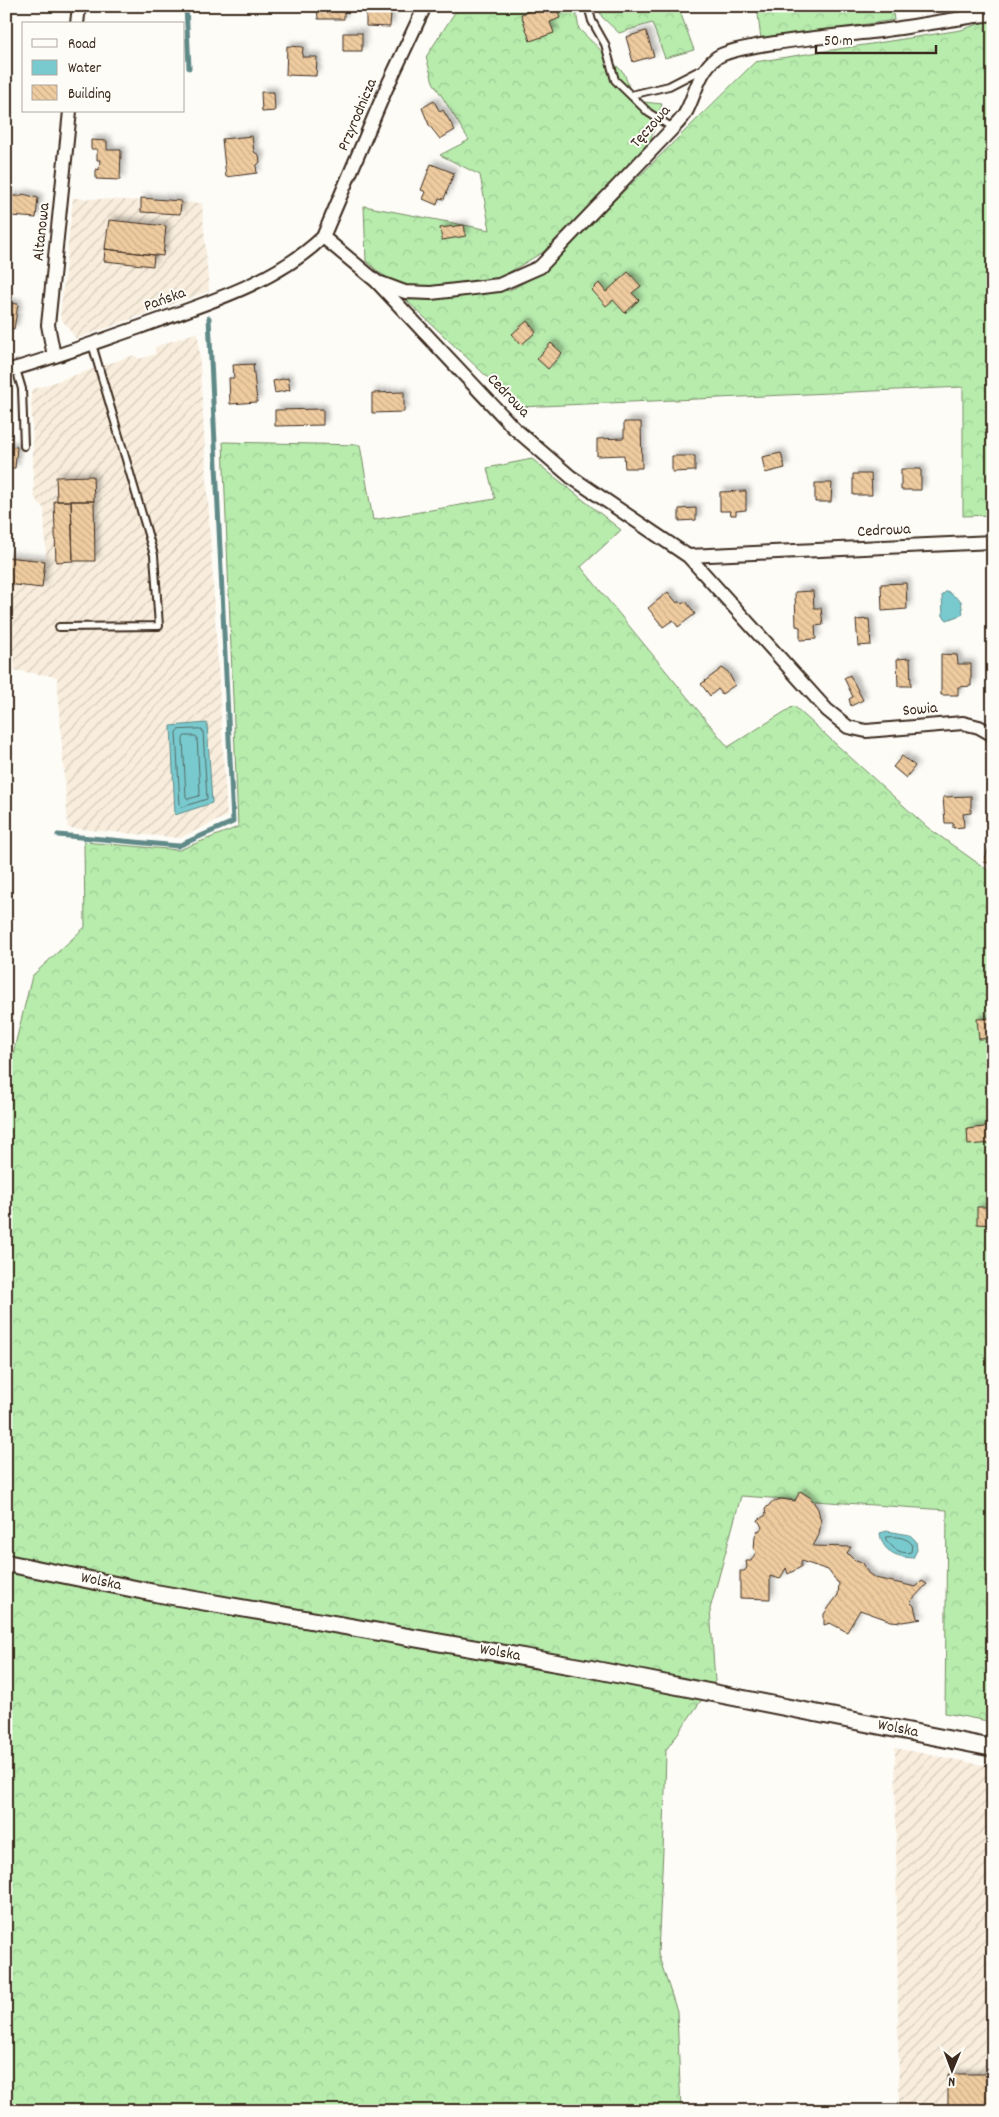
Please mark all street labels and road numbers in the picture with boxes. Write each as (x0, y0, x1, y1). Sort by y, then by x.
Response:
street label: Przyrodnicza (332, 75, 384, 155)
street label: Tęczowa (625, 100, 677, 154)
street label: Altanowa (28, 201, 57, 262)
street label: Pańska (141, 282, 190, 318)
street label: Cedrowa (481, 369, 535, 424)
street label: Cedrowa (857, 518, 912, 544)
street label: Sowia (902, 697, 939, 723)
street label: Wolska (79, 1566, 124, 1598)
street label: Wolska (478, 1638, 523, 1668)
street label: Wolska (876, 1714, 921, 1744)

